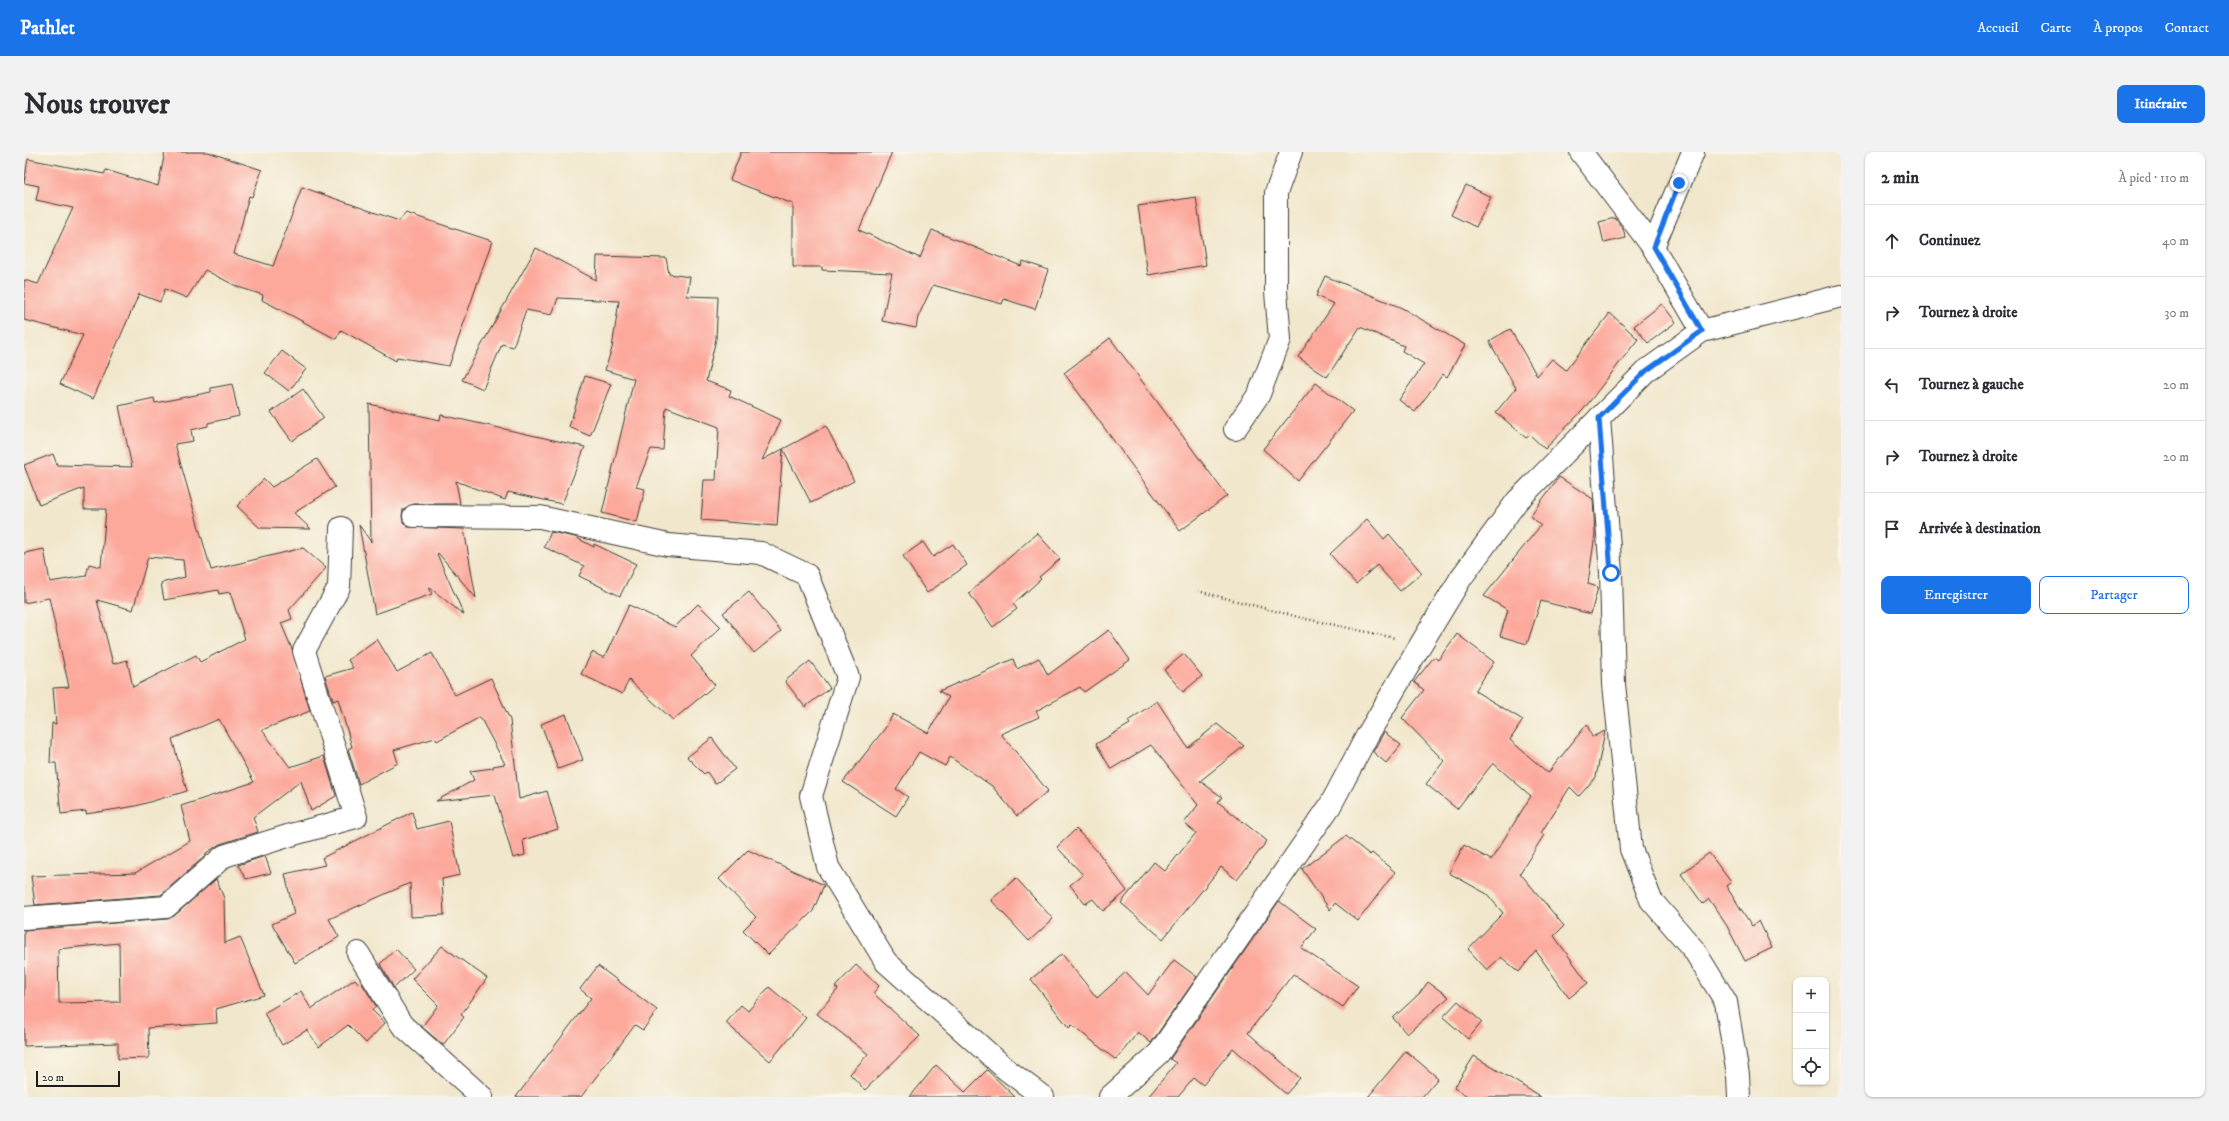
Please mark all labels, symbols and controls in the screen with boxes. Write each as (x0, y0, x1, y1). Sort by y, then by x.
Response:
text: Pathlet (20, 17, 75, 40)
text: Accueil (1977, 19, 2019, 37)
text: Carte (2041, 19, 2071, 37)
text: À propos (2093, 19, 2143, 37)
text: Contact (2165, 19, 2209, 37)
button: Itinéraire (2117, 85, 2205, 123)
text: Nous trouver (24, 87, 170, 122)
text: 2 min (1881, 167, 1919, 189)
text: À pied · 110 m (2118, 170, 2189, 186)
route end (1670, 174, 1688, 192)
icon: ahead (1881, 230, 1903, 252)
text: Continuez (1919, 231, 1980, 250)
text: 40 m (2162, 233, 2189, 249)
icon: right (1881, 302, 1903, 324)
text: Tournez à droite (1919, 303, 2017, 322)
text: 30 m (2165, 305, 2189, 321)
icon: left (1881, 374, 1903, 396)
text: Tournez à gauche (1919, 375, 2024, 394)
text: 20 m (2163, 377, 2189, 393)
icon: right (1881, 446, 1903, 468)
text: Tournez à droite (1919, 447, 2017, 466)
text: 20 m (2163, 449, 2189, 465)
icon: arrive (1881, 518, 1903, 540)
text: Arrivée à destination (1919, 519, 2041, 538)
route start (1602, 564, 1620, 582)
button: Enregistrer (1881, 576, 2031, 614)
button: Partager (2039, 576, 2189, 614)
map controls (1793, 977, 1829, 1085)
button: + (1793, 977, 1829, 1013)
button: − (1793, 1013, 1829, 1049)
button: locate (1793, 1049, 1829, 1085)
scale bar (36, 1069, 120, 1088)
text: 20 m (42, 1071, 64, 1085)

